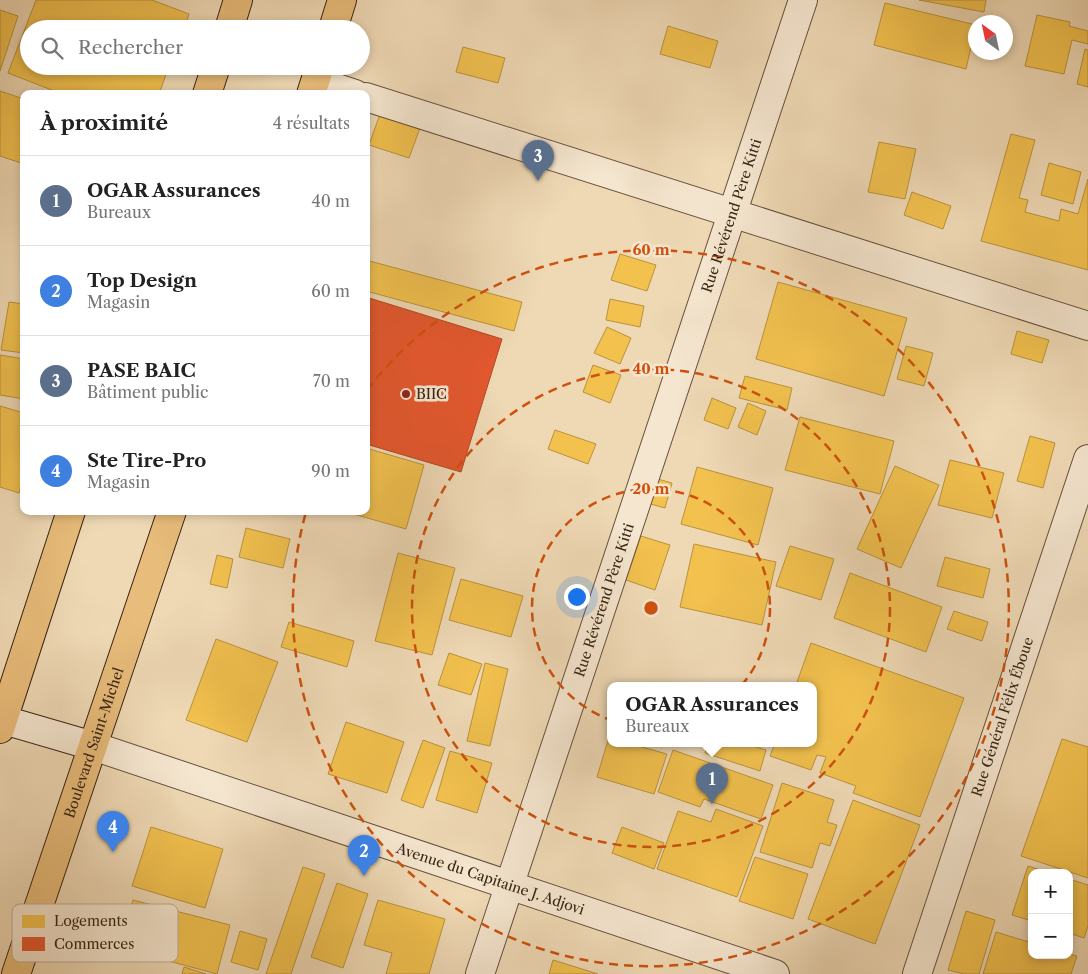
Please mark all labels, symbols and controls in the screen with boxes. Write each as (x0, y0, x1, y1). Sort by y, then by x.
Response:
north arrow (968, 15, 1013, 60)
search box (20, 20, 370, 75)
icon: search (38, 34, 66, 62)
text: Rechercher (78, 36, 183, 59)
text: À proximité (40, 110, 168, 135)
text: 4 résultats (273, 113, 350, 133)
street label: Rue Révérend Père Kitti (698, 136, 765, 295)
pin: 3 (522, 140, 554, 181)
text: OGAR Assurances (87, 179, 261, 202)
text: 1 (52, 191, 60, 211)
text: 40 m (311, 191, 350, 211)
text: Bureaux (87, 202, 151, 222)
text: 60 m (632, 240, 670, 259)
text: Top Design (87, 269, 197, 292)
text: 2 (51, 281, 61, 301)
text: 60 m (311, 281, 350, 301)
text: Magasin (87, 292, 150, 312)
text: PASE BAIC (87, 359, 196, 382)
text: 40 m (632, 359, 670, 378)
text: 3 (51, 371, 61, 391)
text: 70 m (313, 371, 350, 391)
text: Bâtiment public (87, 382, 208, 402)
place label: BIIC (416, 385, 447, 403)
marker: BIIC (400, 388, 412, 400)
text: Ste Tire-Pro (87, 449, 206, 472)
text: 4 (51, 461, 61, 481)
text: 90 m (311, 461, 350, 481)
text: Magasin (87, 472, 150, 492)
text: 20 m (632, 479, 670, 498)
street label: Rue Révérend Père Kitti (570, 521, 638, 679)
your location (564, 584, 590, 610)
centre of rings (642, 599, 660, 617)
street label: Rue Général Félix Éboue (968, 635, 1037, 799)
street label: Boulevard Saint-Michel (60, 665, 128, 820)
popup (607, 682, 817, 747)
text: OGAR Assurances (625, 693, 799, 716)
text: Bureaux (625, 716, 689, 736)
pin: 1 (696, 763, 728, 804)
pin: 4 (97, 811, 129, 852)
pin: 2 (348, 835, 380, 876)
street label: Avenue du Capitaine J. Adjovi (393, 839, 587, 919)
map controls (1028, 869, 1073, 959)
button: + (1028, 869, 1073, 914)
legend (12, 904, 178, 962)
text: Logements (54, 912, 128, 930)
button: − (1028, 914, 1073, 959)
text: Commerces (54, 935, 134, 953)

